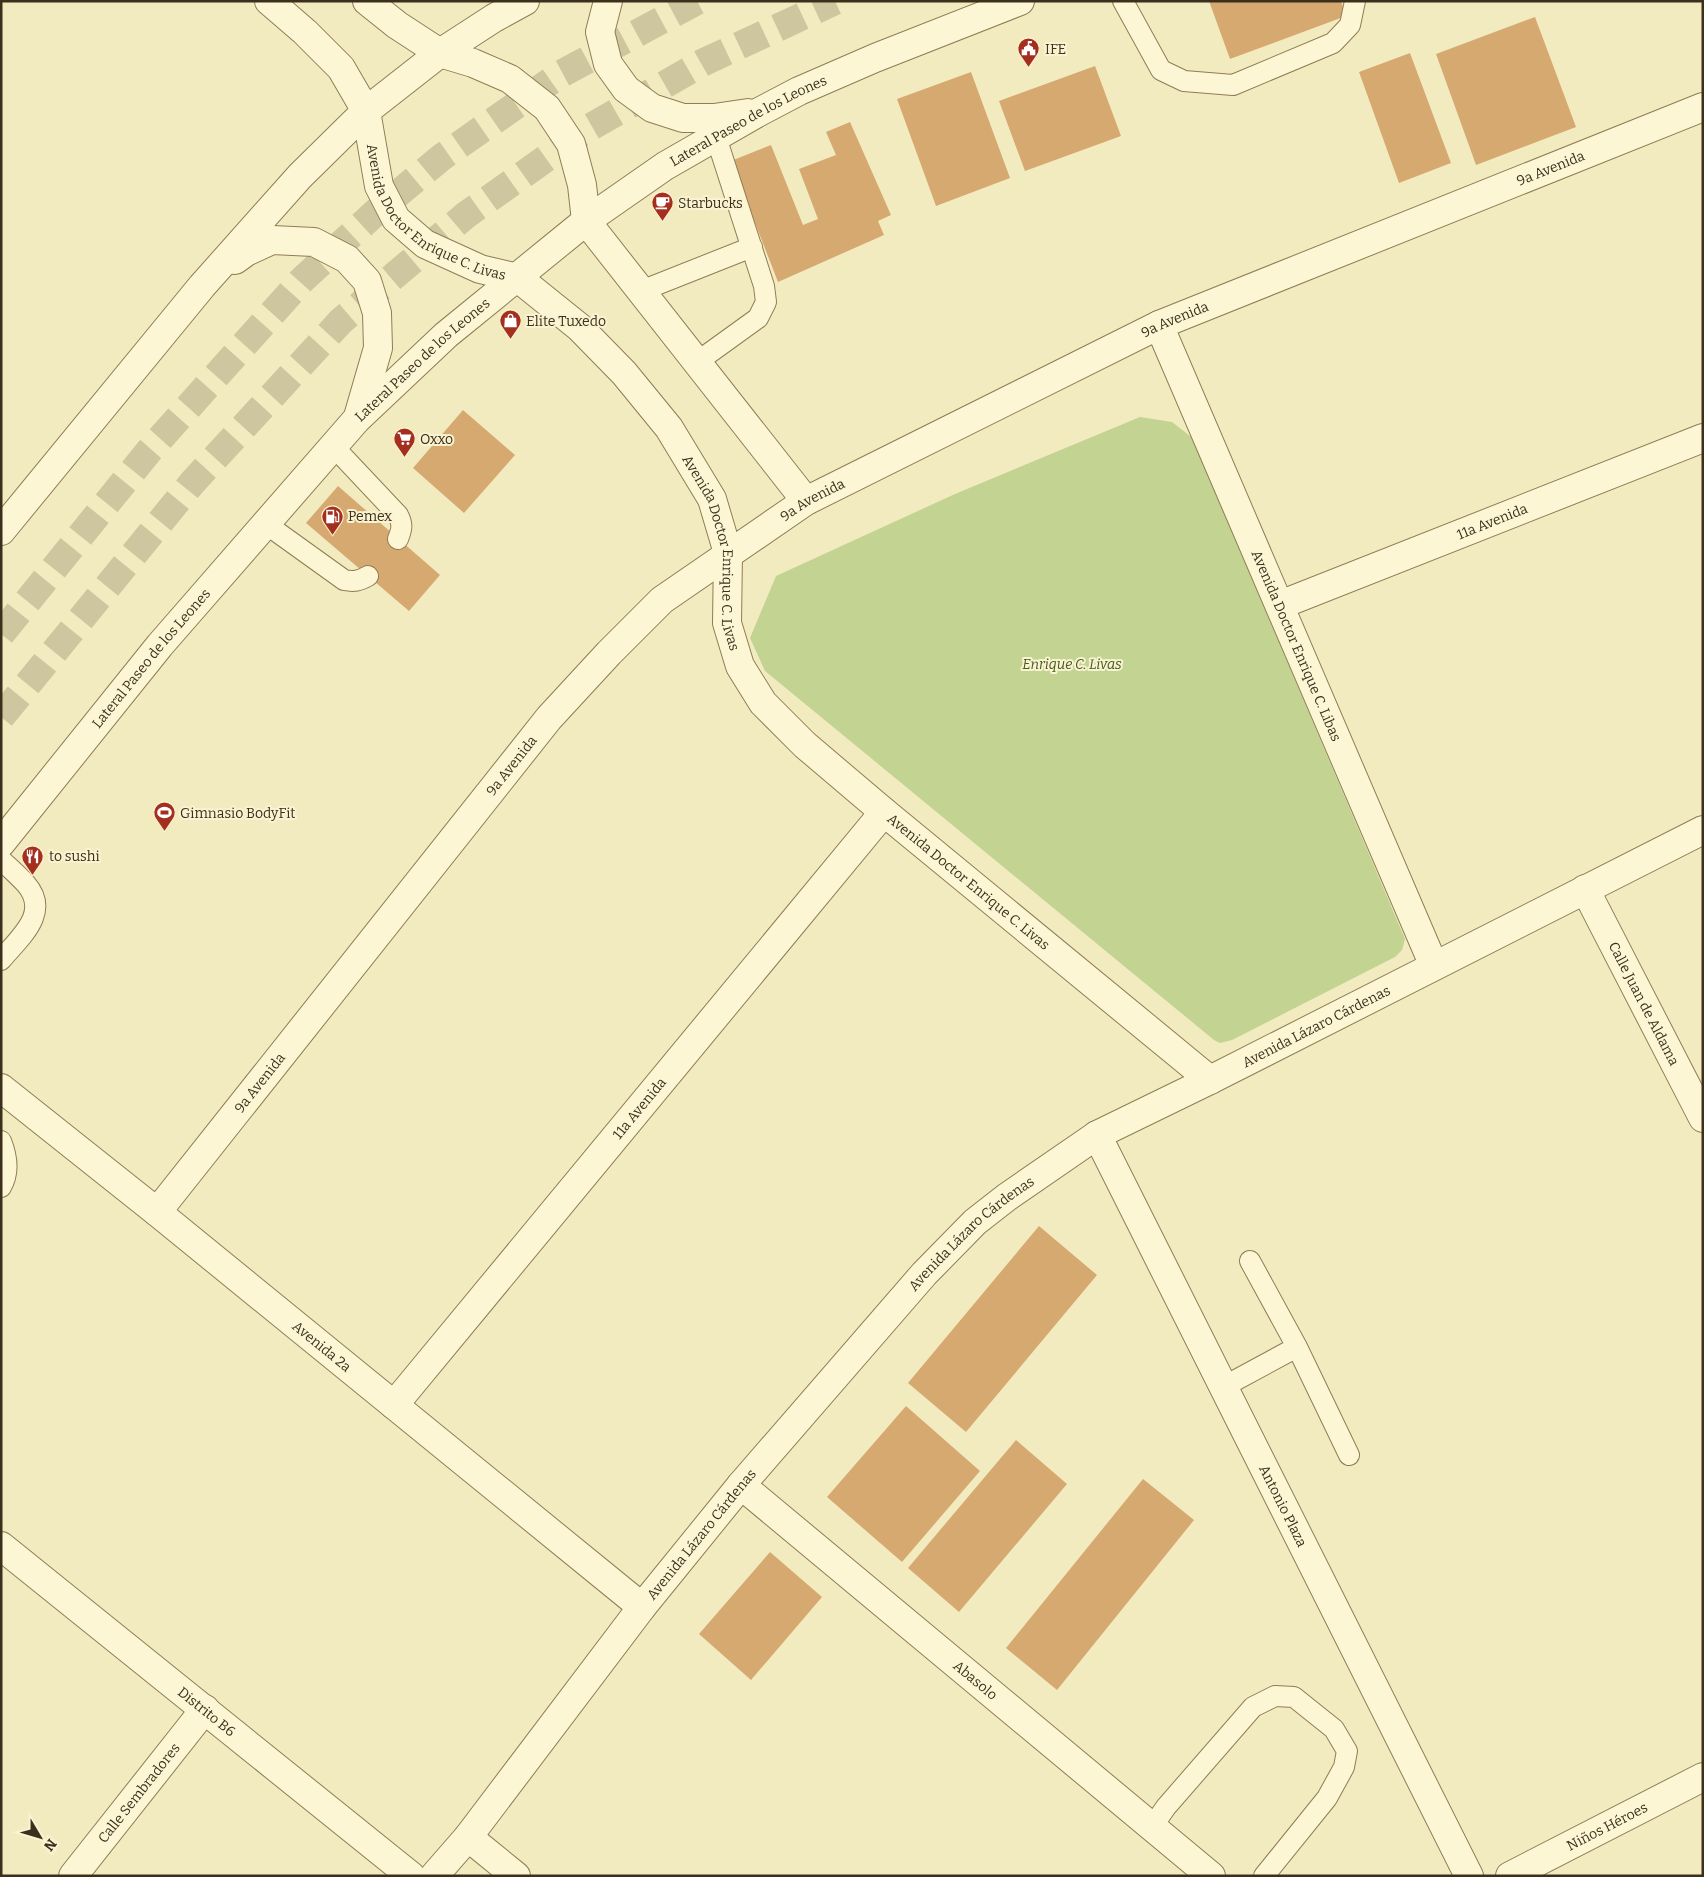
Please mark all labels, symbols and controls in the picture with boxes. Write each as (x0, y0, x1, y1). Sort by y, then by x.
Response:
public building icon: IFE (1017, 37, 1041, 68)
place label: IFE (1045, 41, 1066, 58)
street label: Lateral Paseo de los Leones (667, 72, 830, 170)
street label: Avenida Doctor Enrique C. Livas (363, 142, 508, 284)
street label: 9a Avenida (1514, 147, 1587, 190)
cafe icon: Starbucks (650, 191, 674, 222)
place label: Starbucks (678, 195, 743, 212)
street label: Lateral Paseo de los Leones (352, 295, 493, 425)
street label: 9a Avenida (1138, 298, 1211, 342)
shop icon: Elite Tuxedo (498, 309, 522, 340)
place label: Elite Tuxedo (526, 313, 606, 330)
supermarket icon: Oxxo (392, 427, 416, 458)
place label: Oxxo (420, 431, 453, 448)
street label: Avenida Doctor Enrique C. Livas (678, 452, 743, 653)
street label: 9a Avenida (777, 475, 848, 525)
street label: 11a Avenida (1454, 500, 1530, 543)
fuel station icon: Pemex (320, 504, 344, 535)
place label: Pemex (348, 508, 392, 525)
street label: Avenida Doctor Enrique C. Libas (1248, 548, 1345, 744)
street label: Lateral Paseo de los Leones (89, 585, 214, 732)
park label: Enrique C. Livas (1022, 656, 1122, 673)
street label: 9a Avenida (483, 732, 541, 799)
sports icon: Gimnasio BodyFit (152, 801, 176, 832)
place label: Gimnasio BodyFit (180, 805, 295, 822)
street label: Avenida Doctor Enrique C. Livas (884, 810, 1053, 954)
restaurant icon: to sushi (21, 844, 45, 875)
place label: to sushi (49, 848, 100, 865)
street label: Calle Juan de Aldama (1605, 939, 1683, 1069)
street label: Avenida Lázaro Cárdenas (1240, 982, 1393, 1071)
street label: 9a Avenida (231, 1049, 289, 1116)
street label: 11a Avenida (609, 1074, 670, 1143)
street label: Avenida Lázaro Cárdenas (905, 1173, 1037, 1295)
street label: Avenida 2a (289, 1318, 355, 1376)
street label: Antonio Plaza (1255, 1462, 1311, 1550)
street label: Avenida Lázaro Cárdenas (643, 1466, 760, 1603)
street label: Abasolo (950, 1657, 1001, 1704)
street label: Distrito B6 (174, 1684, 239, 1740)
street label: Calle Sembradores (95, 1740, 184, 1846)
street label: Niños Héroes (1564, 1799, 1651, 1854)
north arrow (15, 1812, 65, 1862)
text: N (40, 1835, 60, 1854)

